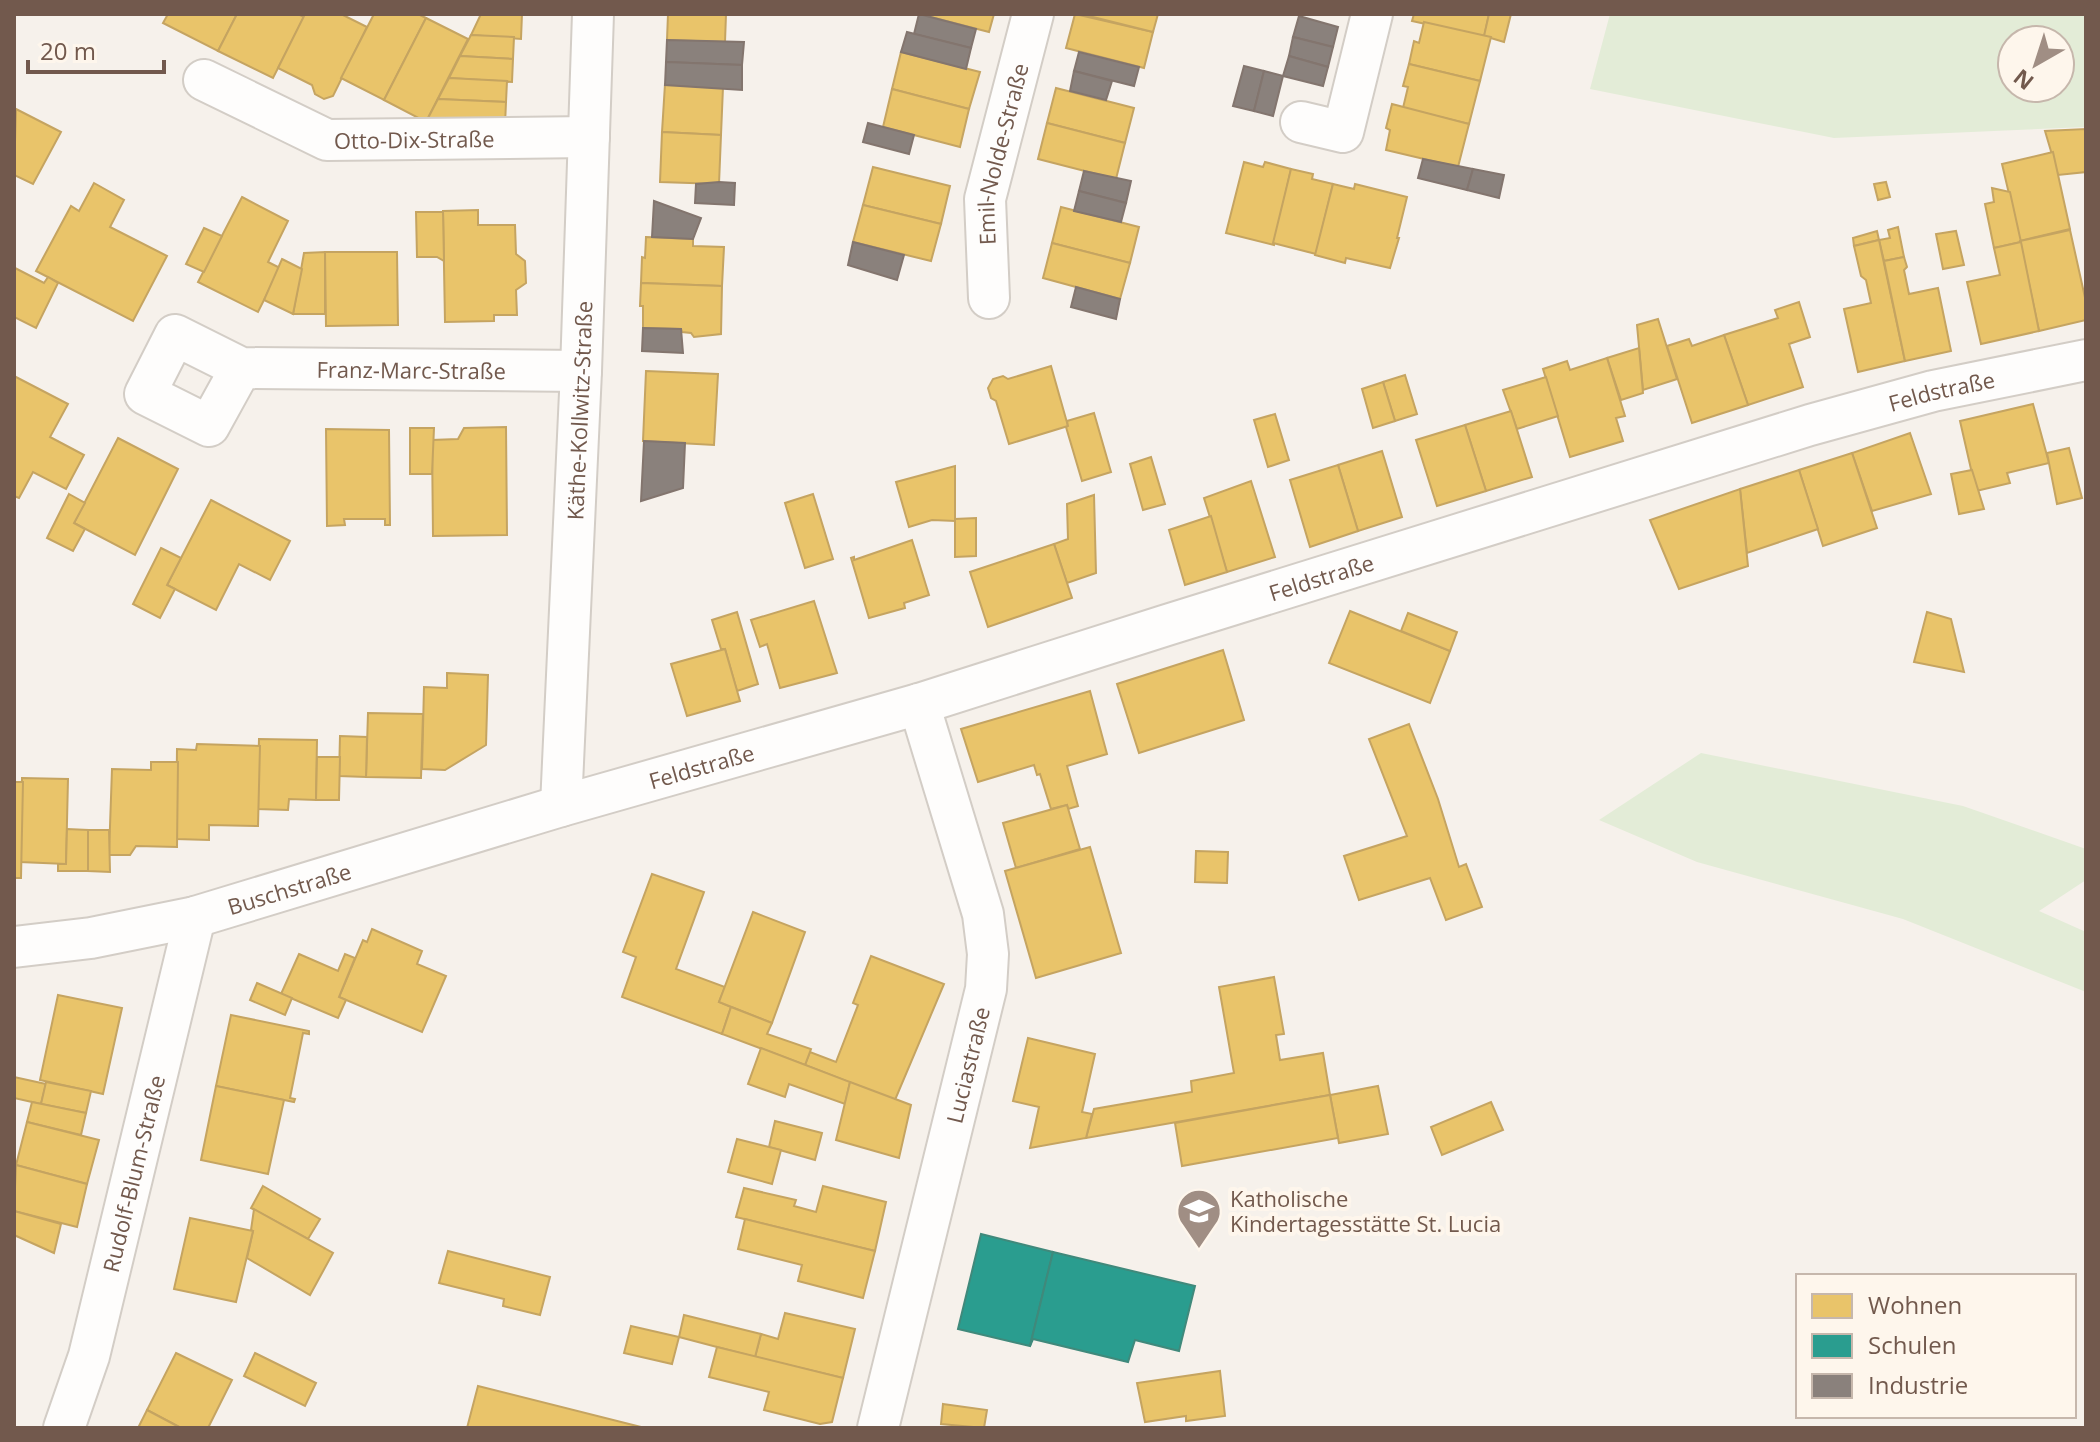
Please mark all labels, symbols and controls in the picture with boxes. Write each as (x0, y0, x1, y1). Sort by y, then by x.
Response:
scale bar (28, 24, 164, 74)
north arrow (1996, 24, 2076, 104)
text: 20 m (40, 34, 96, 67)
street label: Emil-Nolde-Straße (970, 60, 1035, 246)
text: N (2006, 63, 2039, 98)
street label: Otto-Dix-Straße (334, 123, 495, 155)
street label: Käthe-Kollwitz-Straße (559, 300, 598, 521)
street label: Franz-Marc-Straße (316, 354, 506, 385)
street label: Feldstraße (1885, 364, 1997, 418)
street label: Feldstraße (1265, 547, 1377, 607)
street label: Feldstraße (645, 737, 758, 795)
street label: Buschstraße (224, 856, 355, 921)
street label: Luciastraße (939, 1003, 996, 1126)
street label: Rudolf-Blum-Straße (95, 1072, 171, 1275)
place label: Katholische Kindertagesstätte St. Lucia (1230, 1183, 1501, 1238)
school or university icon: Katholische Kindertagesstätte St. Lucia (1175, 1187, 1223, 1250)
legend (1796, 1274, 2076, 1418)
text: Wohnen (1868, 1288, 1962, 1321)
text: Schulen (1868, 1328, 1956, 1361)
text: Industrie (1868, 1368, 1968, 1401)

